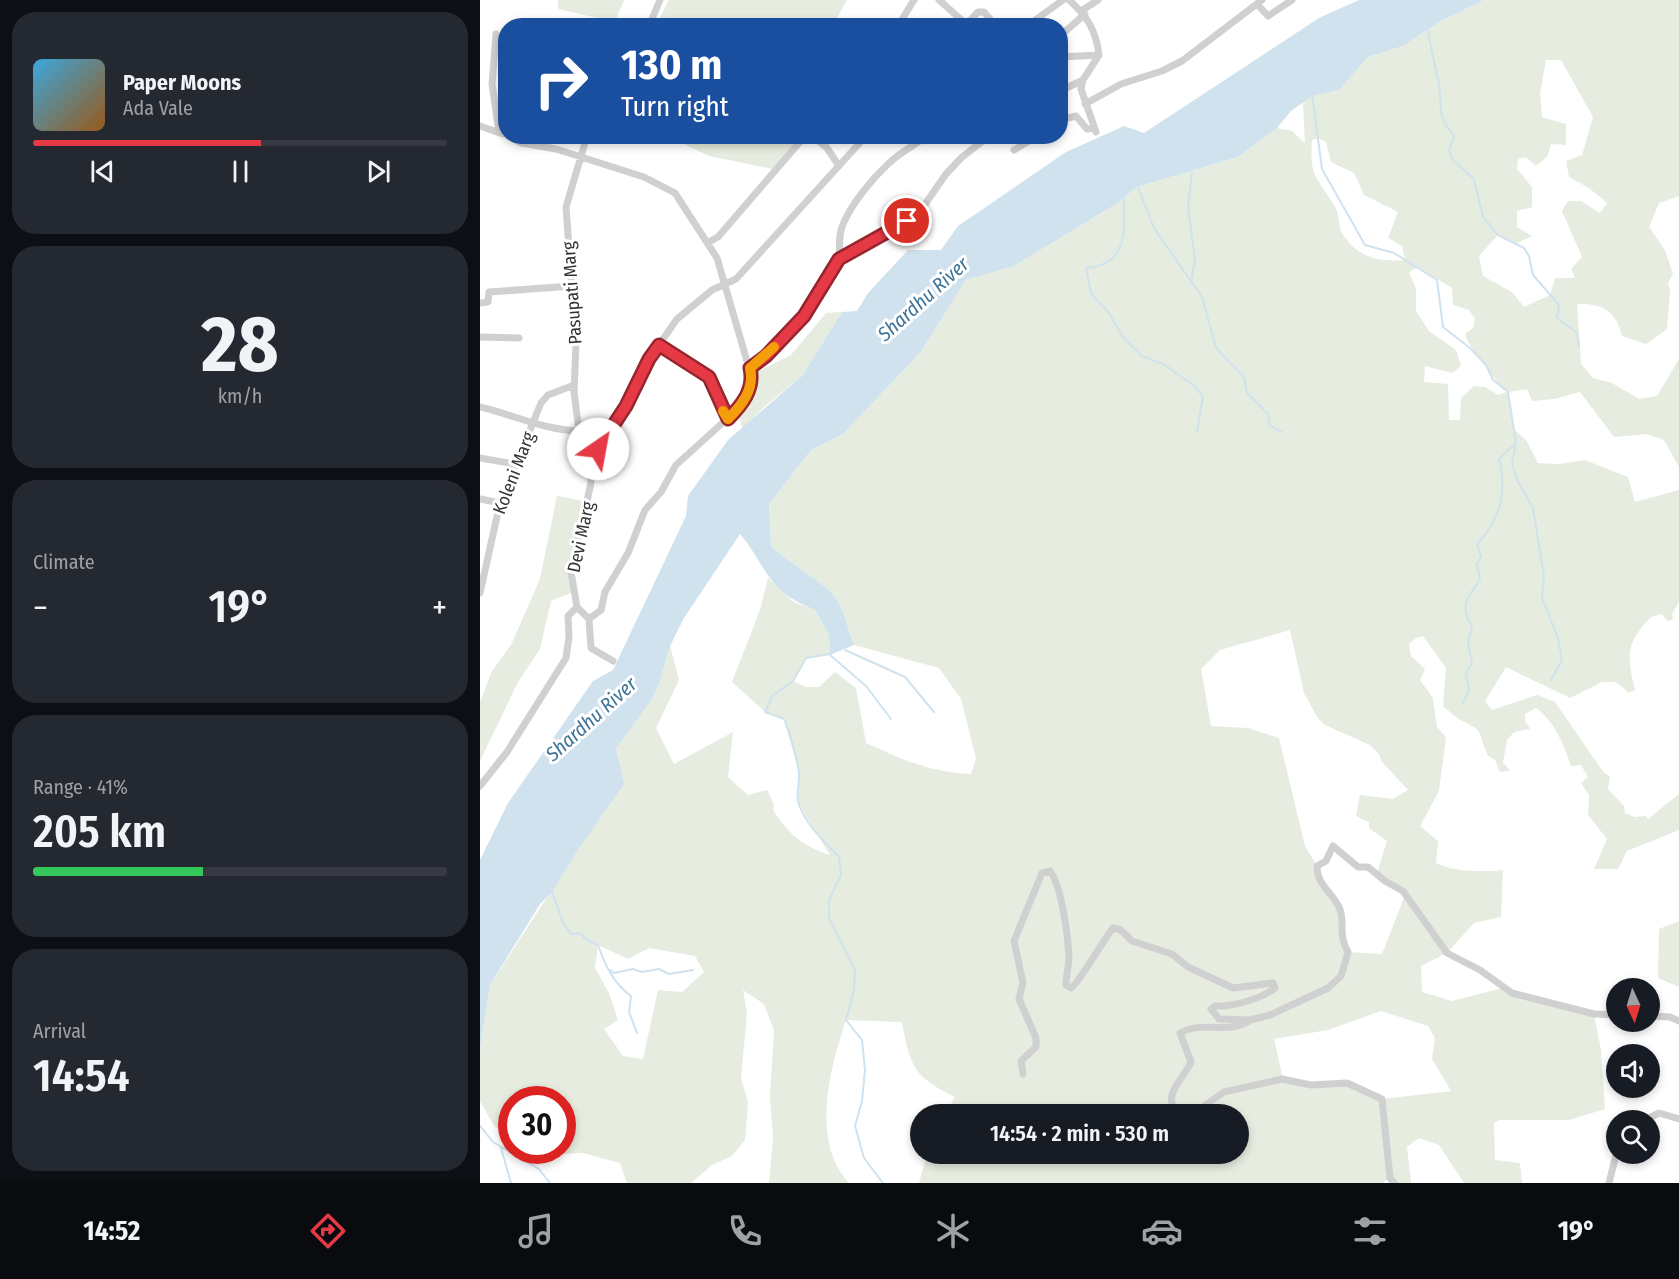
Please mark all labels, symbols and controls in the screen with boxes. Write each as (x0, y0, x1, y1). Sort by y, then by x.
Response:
text: 130 m (621, 40, 722, 90)
icon: right (522, 42, 600, 120)
text: Paper Moons (123, 69, 241, 96)
text: Turn right (621, 91, 729, 123)
text: Ada Vale (123, 96, 193, 120)
icon: previous (86, 155, 119, 188)
icon: pause (224, 155, 257, 188)
icon: next (362, 155, 395, 188)
pin (881, 195, 932, 246)
icon: arrive (890, 204, 923, 237)
street label: Pasupati Marg (557, 240, 587, 345)
water label: Shardhu River (872, 251, 974, 347)
text: 28 (201, 298, 279, 392)
text: km/h (218, 384, 262, 408)
position arrow (566, 417, 630, 481)
street label: Koleni Marg (488, 428, 540, 517)
street label: Devi Marg (563, 499, 599, 575)
text: Climate (33, 550, 95, 574)
text: 19° (209, 580, 271, 634)
text: − (33, 588, 48, 628)
text: + (432, 588, 447, 628)
water label: Shardhu River (540, 671, 642, 767)
text: Range · 41% (33, 775, 128, 799)
text: 205 km (33, 805, 166, 859)
north arrow (1606, 978, 1660, 1032)
map controls (1606, 978, 1660, 1164)
text: Arrival (33, 1019, 86, 1043)
button: sound (1606, 1044, 1660, 1098)
text: 14:54 (33, 1049, 130, 1103)
speed limit sign: 30 (498, 1086, 576, 1164)
button: search (1606, 1110, 1660, 1164)
text: 14:54 · 2 min · 530 m (990, 1120, 1169, 1147)
icon: directions (307, 1210, 349, 1252)
icon: music (515, 1210, 557, 1252)
icon: phone (724, 1210, 766, 1252)
icon: climate (932, 1210, 974, 1252)
icon: car (1141, 1210, 1183, 1252)
icon: filters (1349, 1210, 1391, 1252)
text: 14:52 (83, 1215, 140, 1247)
text: 19° (1558, 1215, 1596, 1247)

